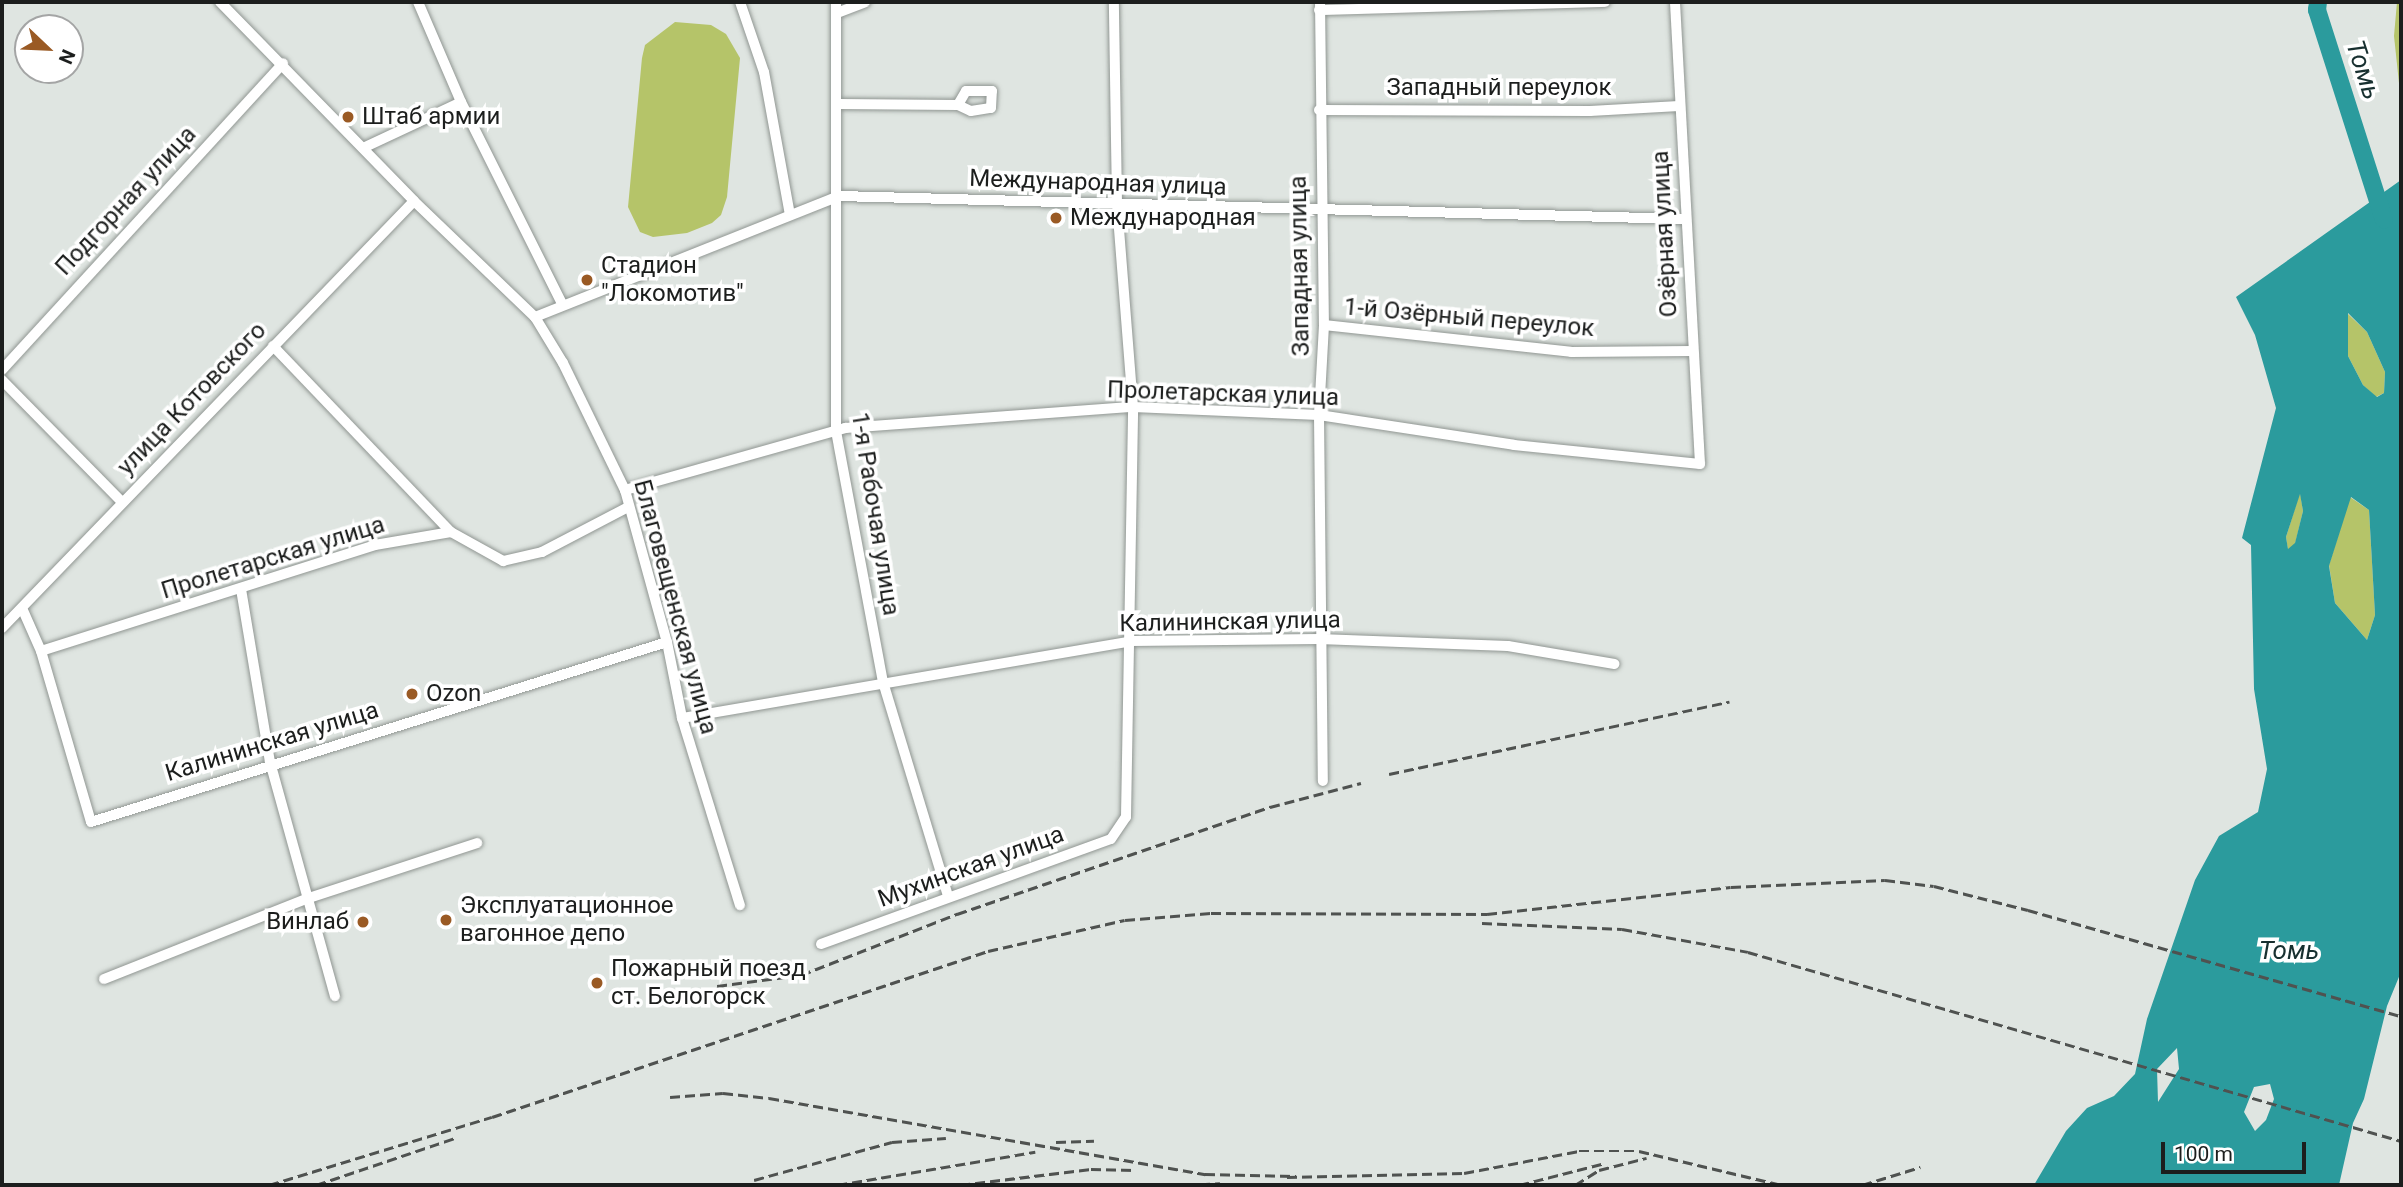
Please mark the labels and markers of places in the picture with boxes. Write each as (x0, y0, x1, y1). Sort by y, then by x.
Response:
place label: Штаб армии (362, 103, 500, 131)
marker: Штаб армии (340, 109, 356, 125)
place label: Международная (1070, 204, 1256, 232)
marker: Международная (1048, 210, 1064, 226)
place label: Стадион "Локомотив" (601, 252, 744, 308)
marker: Стадион "Локомотив" (579, 272, 595, 288)
place label: Ozon (426, 680, 481, 708)
marker: Ozon (404, 686, 420, 702)
place label: Эксплуатационное вагонное депо (460, 892, 674, 948)
place label: Винлаб (266, 908, 349, 936)
marker: Эксплуатационное вагонное депо (438, 912, 454, 928)
marker: Винлаб (355, 914, 371, 930)
place label: Пожарный поезд ст. Белогорск (611, 955, 806, 1011)
marker: Пожарный поезд ст. Белогорск (589, 975, 605, 991)

